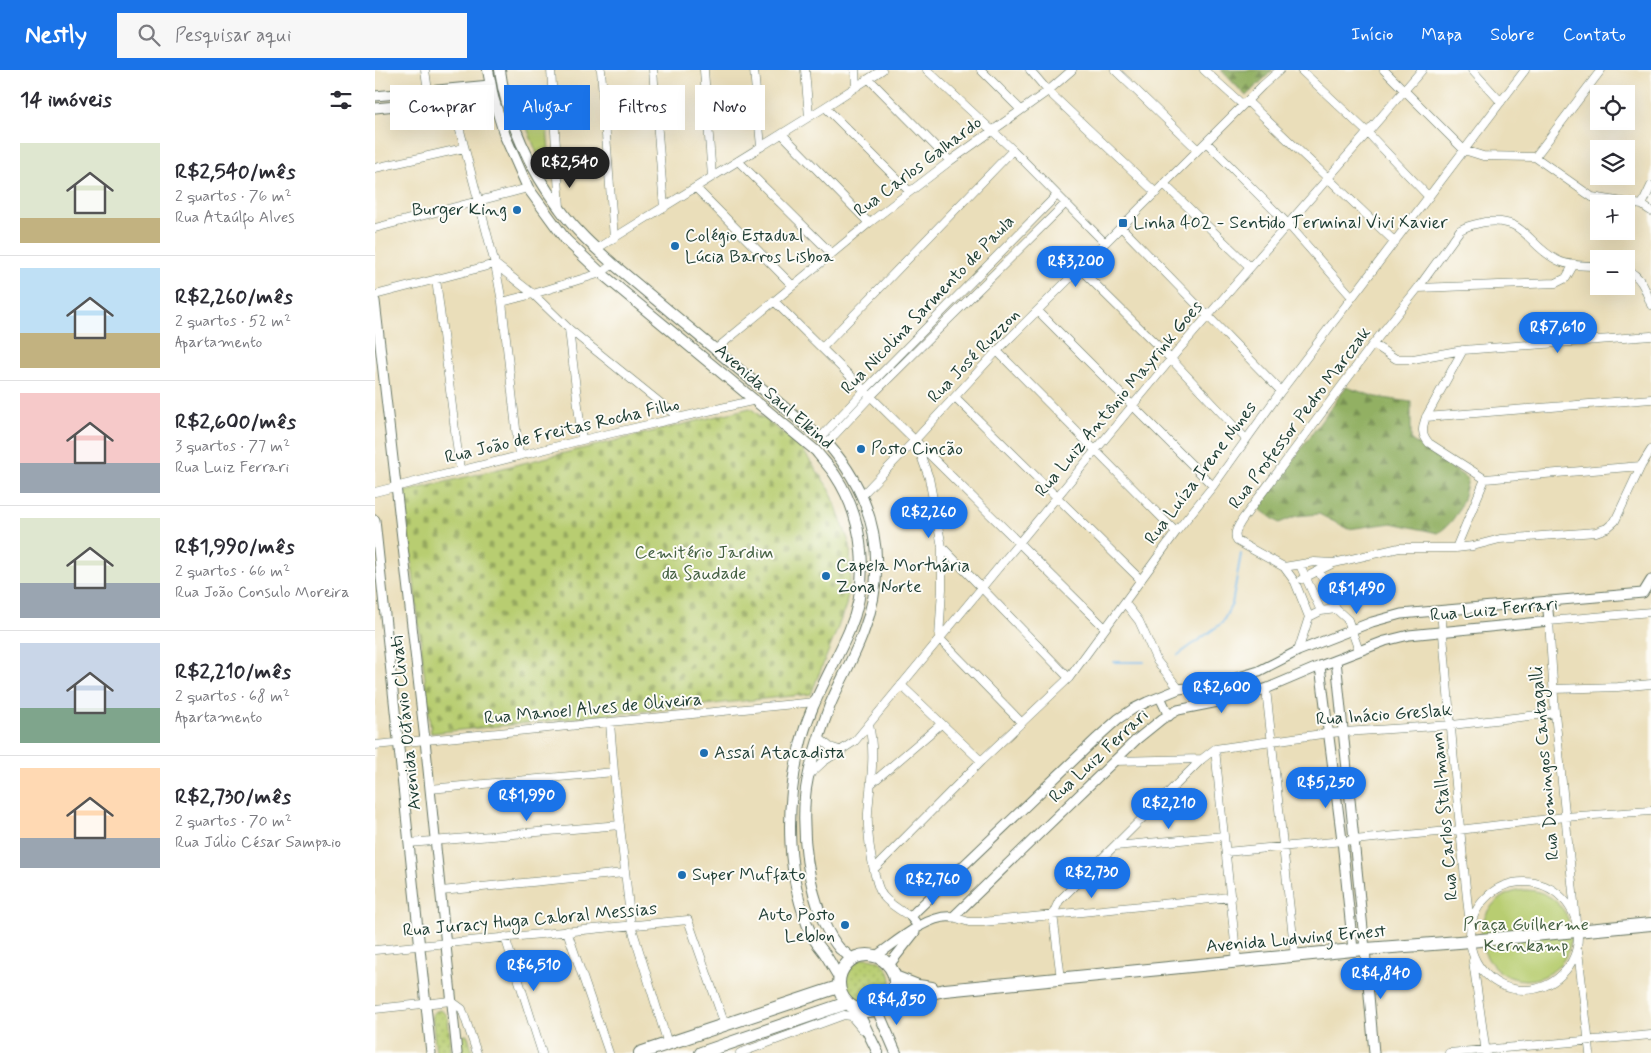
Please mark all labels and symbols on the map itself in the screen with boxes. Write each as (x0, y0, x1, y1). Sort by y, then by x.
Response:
street label: Rua Carlos Galhardo (849, 111, 987, 223)
pin: R$2,540 (524, 146, 616, 189)
place label: Burger King (412, 198, 507, 223)
marker: Burger King (511, 204, 523, 216)
street label: Rua Nicolina Sarmento de Paula (836, 210, 1020, 400)
place label: Linha 402 - Sentido Terminal Vivi Xavier (1133, 211, 1448, 235)
marker: Linha 402 - Sentido Terminal Vivi Xavier (1117, 217, 1129, 229)
place label: Colégio Estadual Lúcia Barros Lisboa (685, 224, 834, 269)
marker: Colégio Estadual Lúcia Barros Lisboa (669, 240, 681, 252)
pin: R$3,200 (1030, 246, 1122, 288)
street label: Rua Luiz Antônio Mayrink Goes (1030, 296, 1208, 502)
street label: Rua José Ruzzon (923, 303, 1025, 409)
pin: R$7,610 (1512, 312, 1604, 354)
street label: Rua Professor Pedro Marczak (1223, 322, 1377, 514)
street label: Avenida Saul Elkind (709, 339, 839, 455)
street label: Rua João de Freitas Rocha Filho (442, 392, 682, 470)
street label: Rua Luíza Irene Nunes (1139, 396, 1263, 550)
place label: Posto Cincão (871, 437, 963, 461)
marker: Posto Cincão (855, 443, 867, 455)
pin: R$2,260 (883, 496, 975, 539)
park label: Cemitério Jardim da Saudade (635, 541, 773, 586)
place label: Capela Mortuária Zona Norte (836, 554, 970, 599)
marker: Capela Mortuária Zona Norte (820, 570, 832, 582)
pin: R$1,490 (1311, 572, 1403, 615)
street label: Rua Luiz Ferrari (1429, 592, 1559, 628)
street label: Avenida Octávio Clivati (385, 634, 427, 811)
street label: Rua Domingos Cantagalli (1525, 665, 1566, 861)
pin: R$2,600 (1176, 672, 1268, 714)
street label: Rua Manoel Alves de Oliveira (483, 688, 703, 730)
street label: Rua Inácio Greslak (1315, 698, 1453, 732)
street label: Rua Luiz Ferrari (1044, 703, 1154, 809)
street label: Rua Carlos Stallmann (1426, 731, 1464, 901)
place label: Assaí Atacadista (714, 741, 845, 765)
marker: Assaí Atacadista (698, 747, 710, 759)
pin: R$5,250 (1280, 766, 1372, 809)
pin: R$1,990 (481, 780, 573, 822)
pin: R$2,210 (1123, 788, 1215, 830)
pin: R$2,730 (1046, 856, 1138, 899)
place label: Super Muffato (692, 863, 805, 887)
pin: R$2,760 (887, 864, 979, 906)
marker: Super Muffato (676, 869, 688, 881)
street label: Rua Juracy Huga Cabral Messias (402, 897, 658, 944)
place label: Auto Posto Leblon (758, 903, 835, 948)
park label: Praça Guilherme Kernkamp (1463, 913, 1589, 958)
marker: Auto Posto Leblon (839, 919, 851, 931)
street label: Avenida Ludwing Ernest (1205, 919, 1388, 961)
pin: R$6,510 (488, 950, 580, 992)
pin: R$4,840 (1335, 958, 1427, 1000)
pin: R$4,850 (851, 984, 943, 1026)

